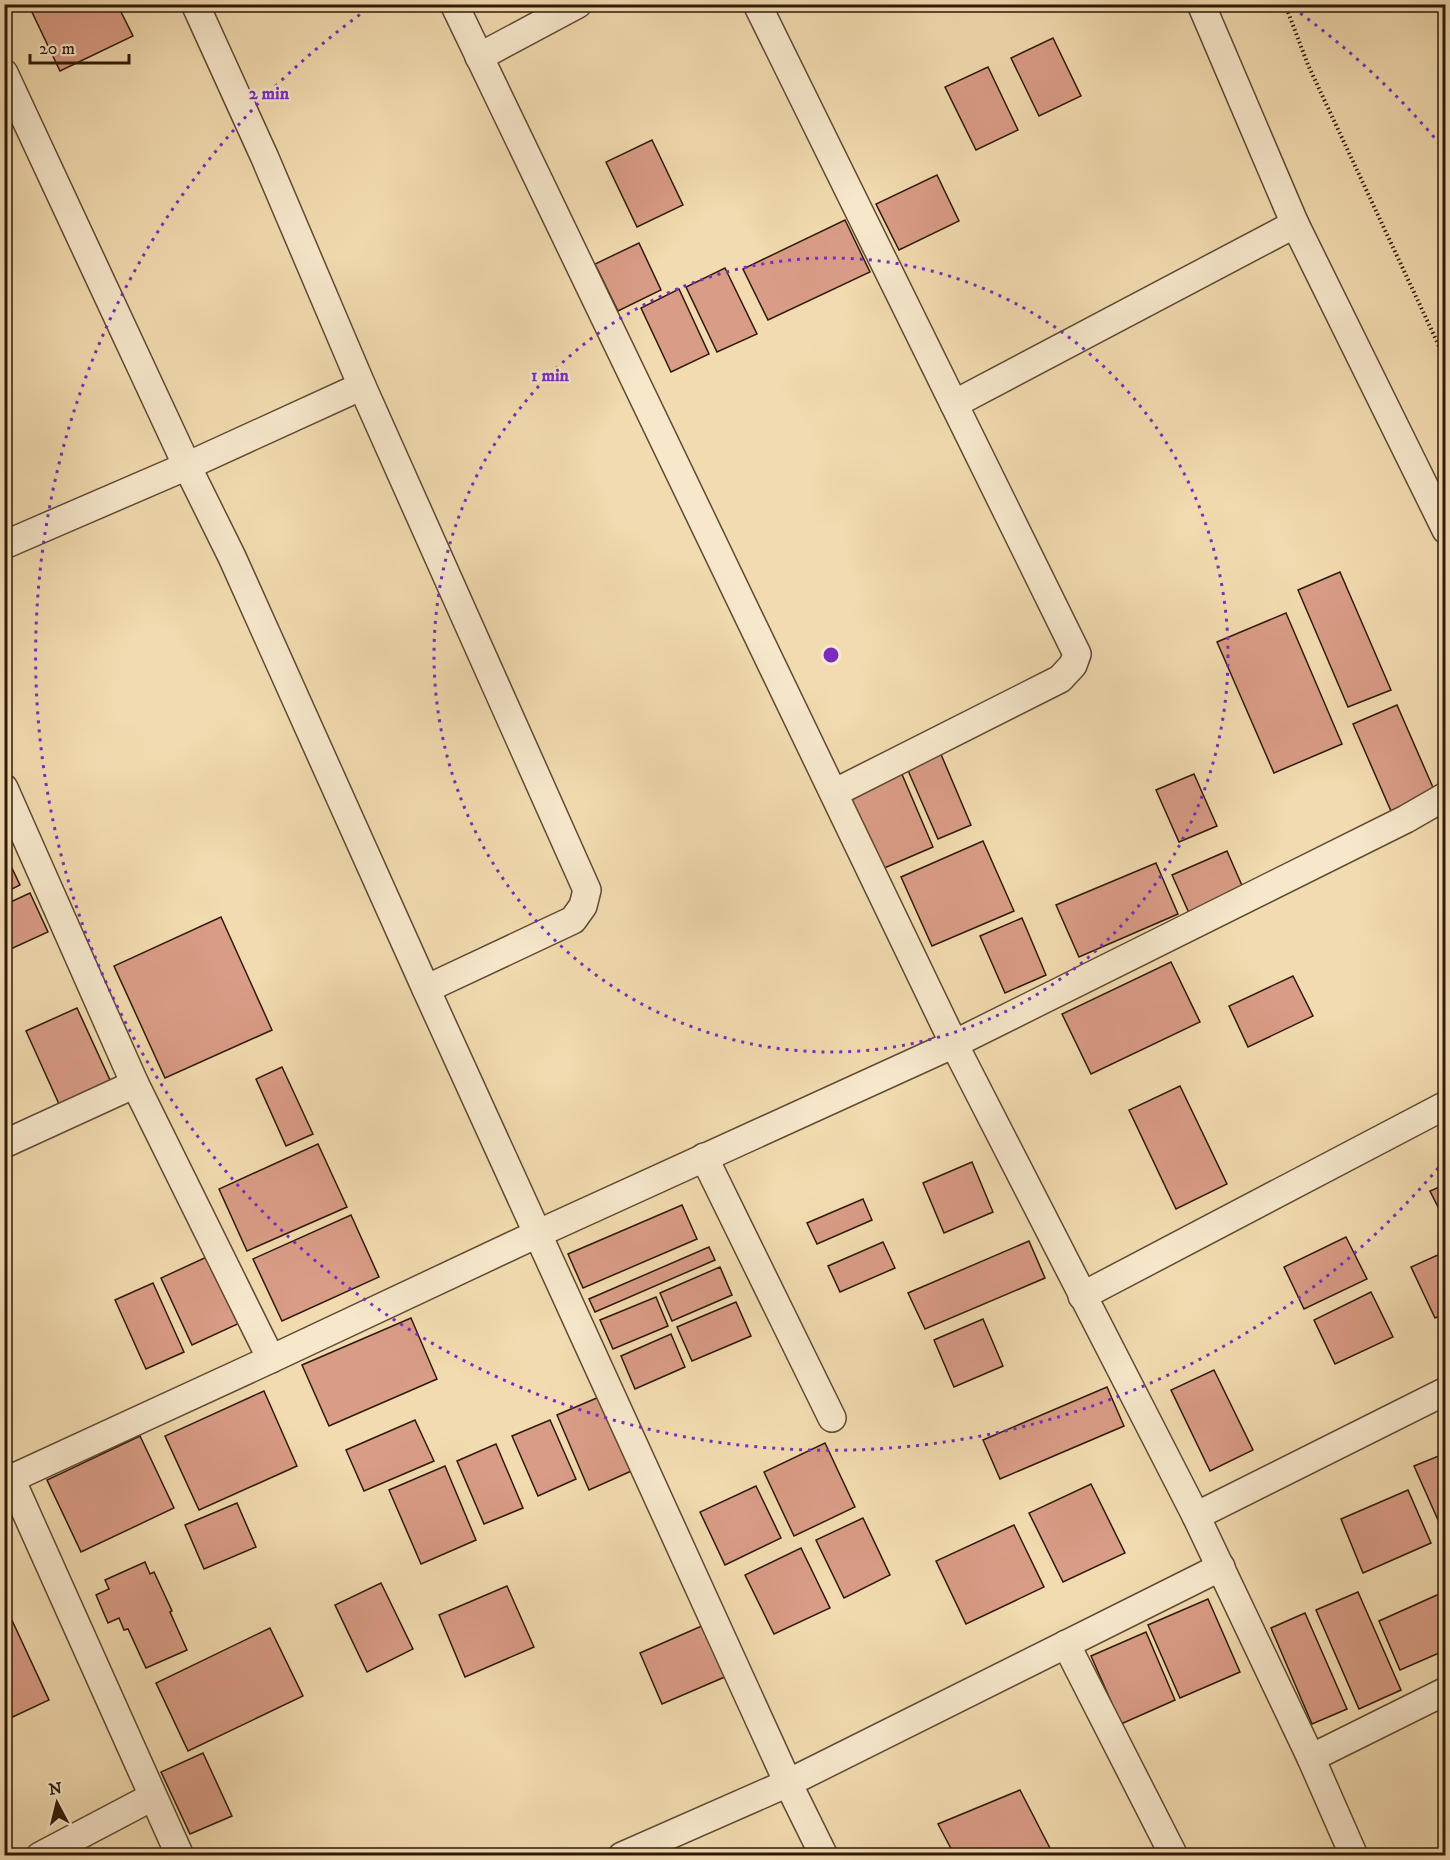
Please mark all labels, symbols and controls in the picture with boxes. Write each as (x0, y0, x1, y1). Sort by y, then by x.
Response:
scale bar (30, 27, 129, 65)
text: 20 m (39, 38, 75, 60)
text: 2 min (249, 83, 290, 105)
text: 1 min (531, 365, 570, 387)
centre of rings (821, 645, 841, 665)
north arrow (27, 1773, 87, 1833)
text: N (48, 1778, 63, 1800)

